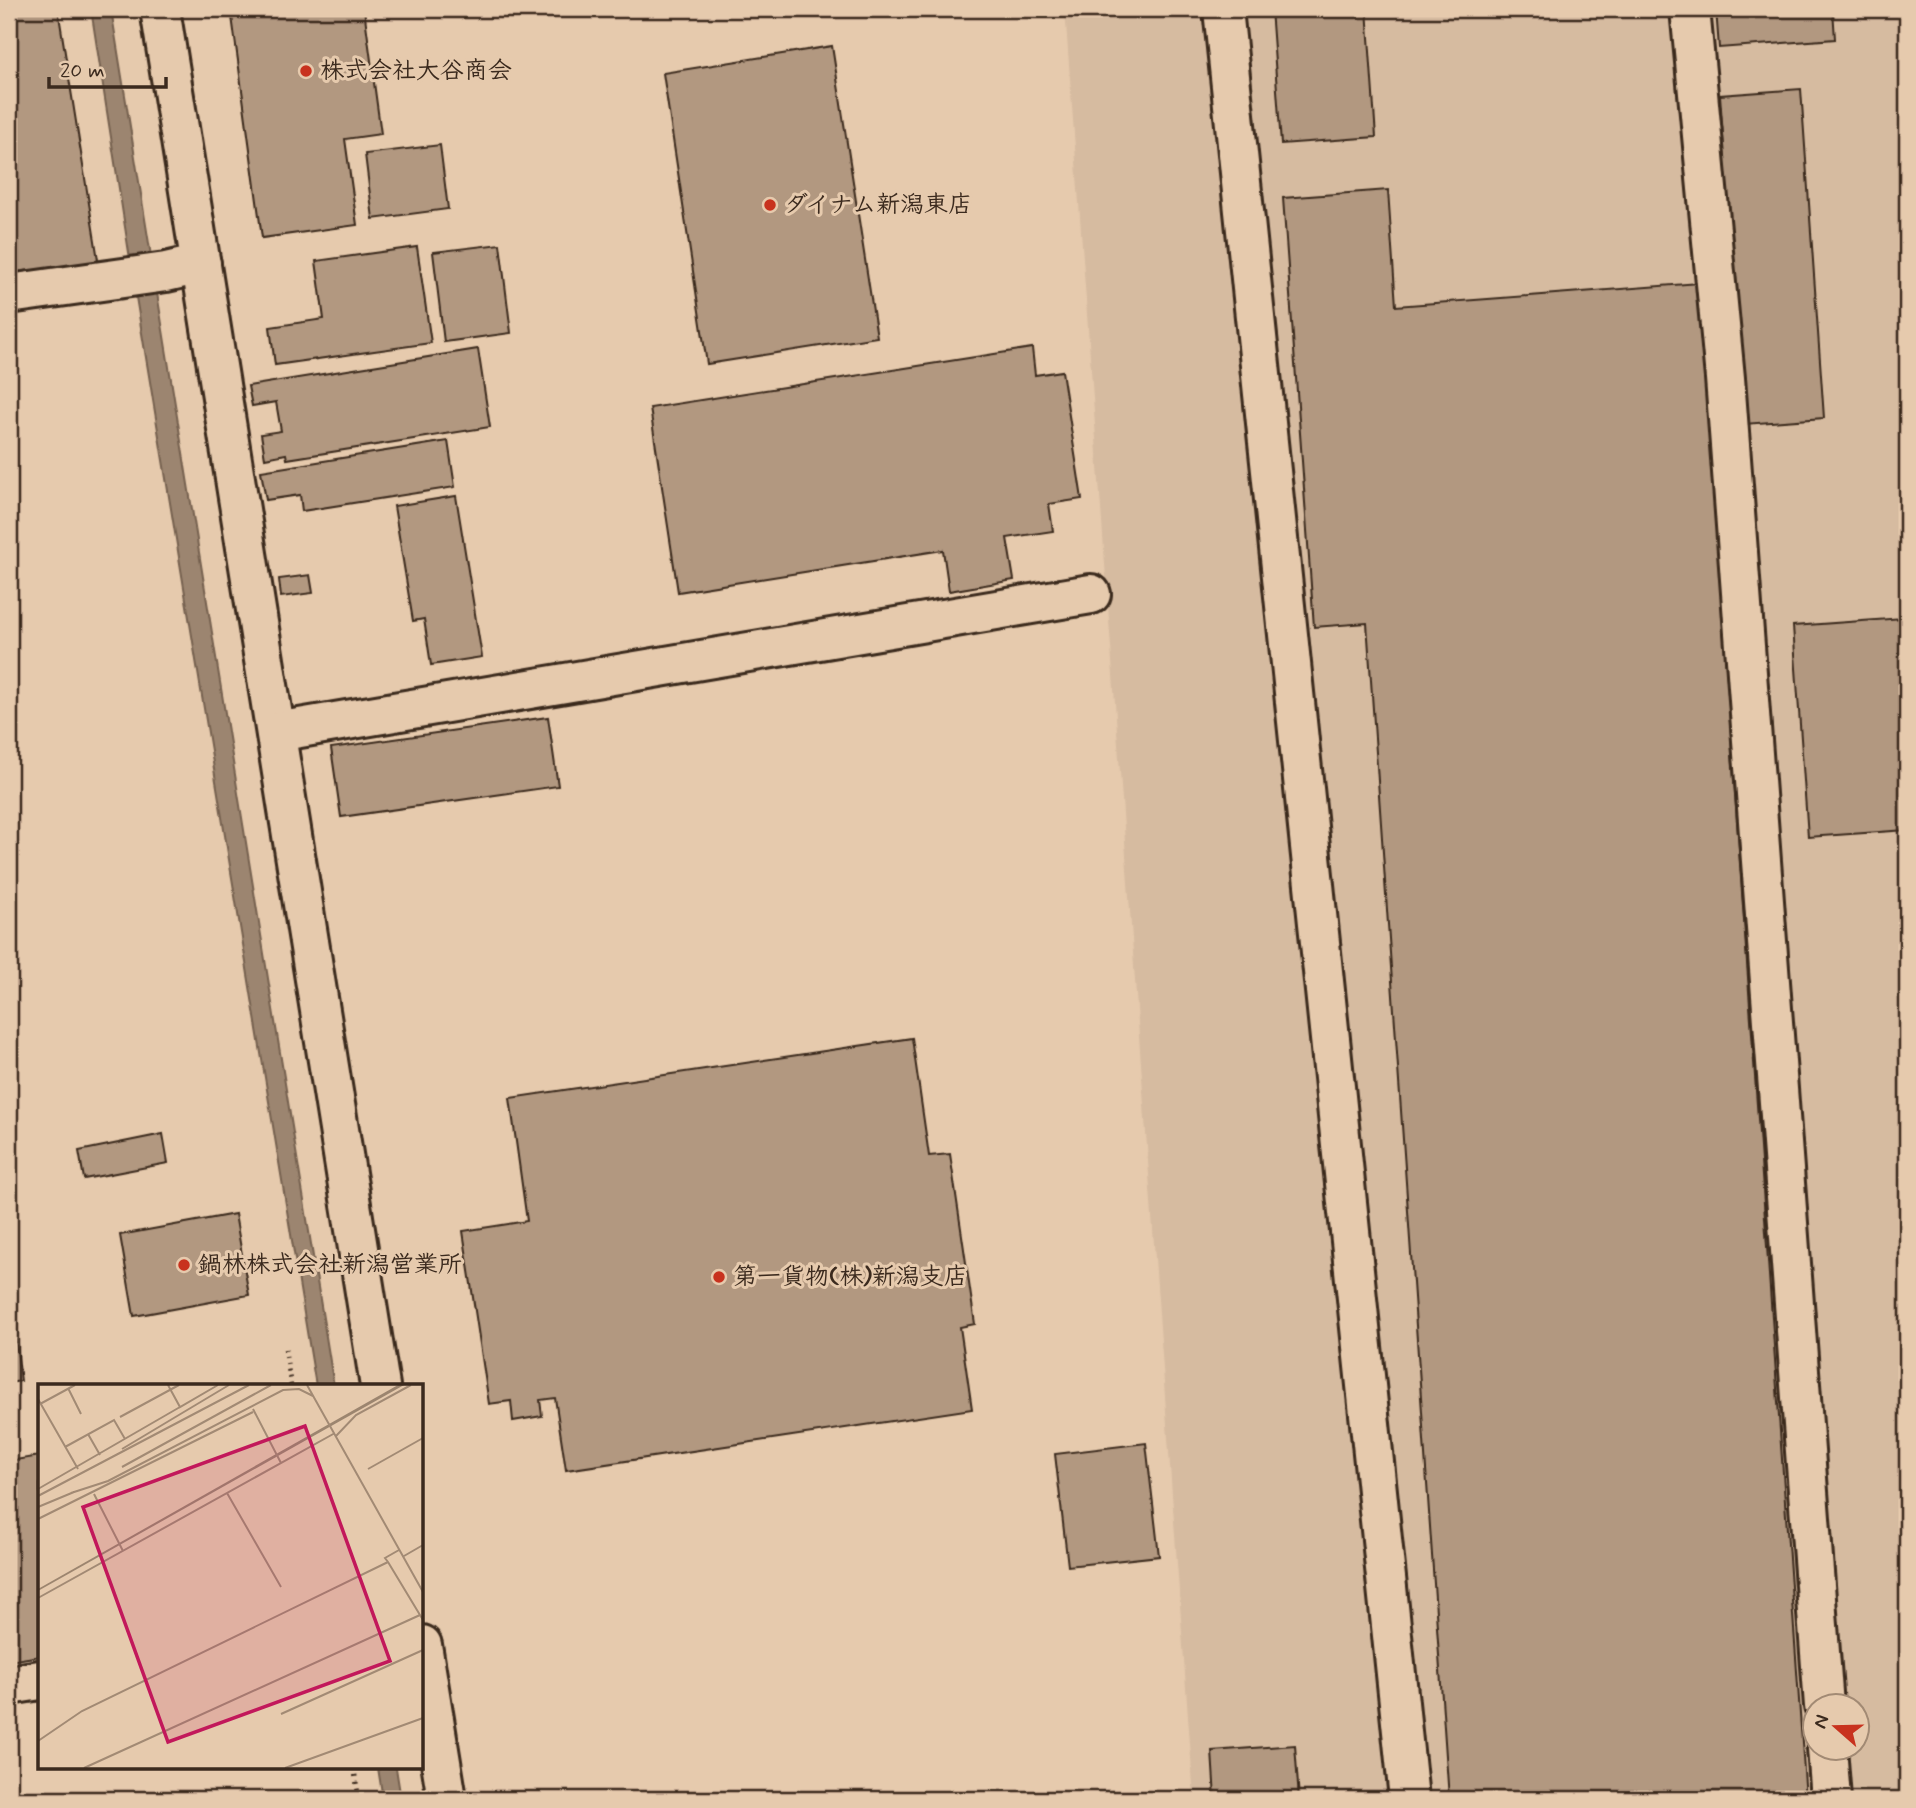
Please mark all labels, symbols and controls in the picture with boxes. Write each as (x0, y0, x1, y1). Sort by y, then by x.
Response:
scale bar (49, 46, 166, 90)
place label: 株式会社大谷商会 (320, 56, 512, 87)
text: 20 m (60, 57, 105, 85)
marker: 株式会社大谷商会 (298, 63, 314, 79)
place label: ダイナム新潟東店 (784, 190, 972, 221)
marker: ダイナム新潟東店 (762, 197, 778, 213)
place label: 鍋林株式会社新潟営業所 (198, 1250, 462, 1281)
marker: 鍋林株式会社新潟営業所 (176, 1257, 192, 1273)
place label: 第一貨物(株)新潟支店 (733, 1262, 968, 1293)
marker: 第一貨物(株)新潟支店 (711, 1269, 727, 1285)
inset map (38, 1384, 424, 1770)
north arrow (1800, 1692, 1870, 1762)
text: N (1808, 1711, 1835, 1732)

